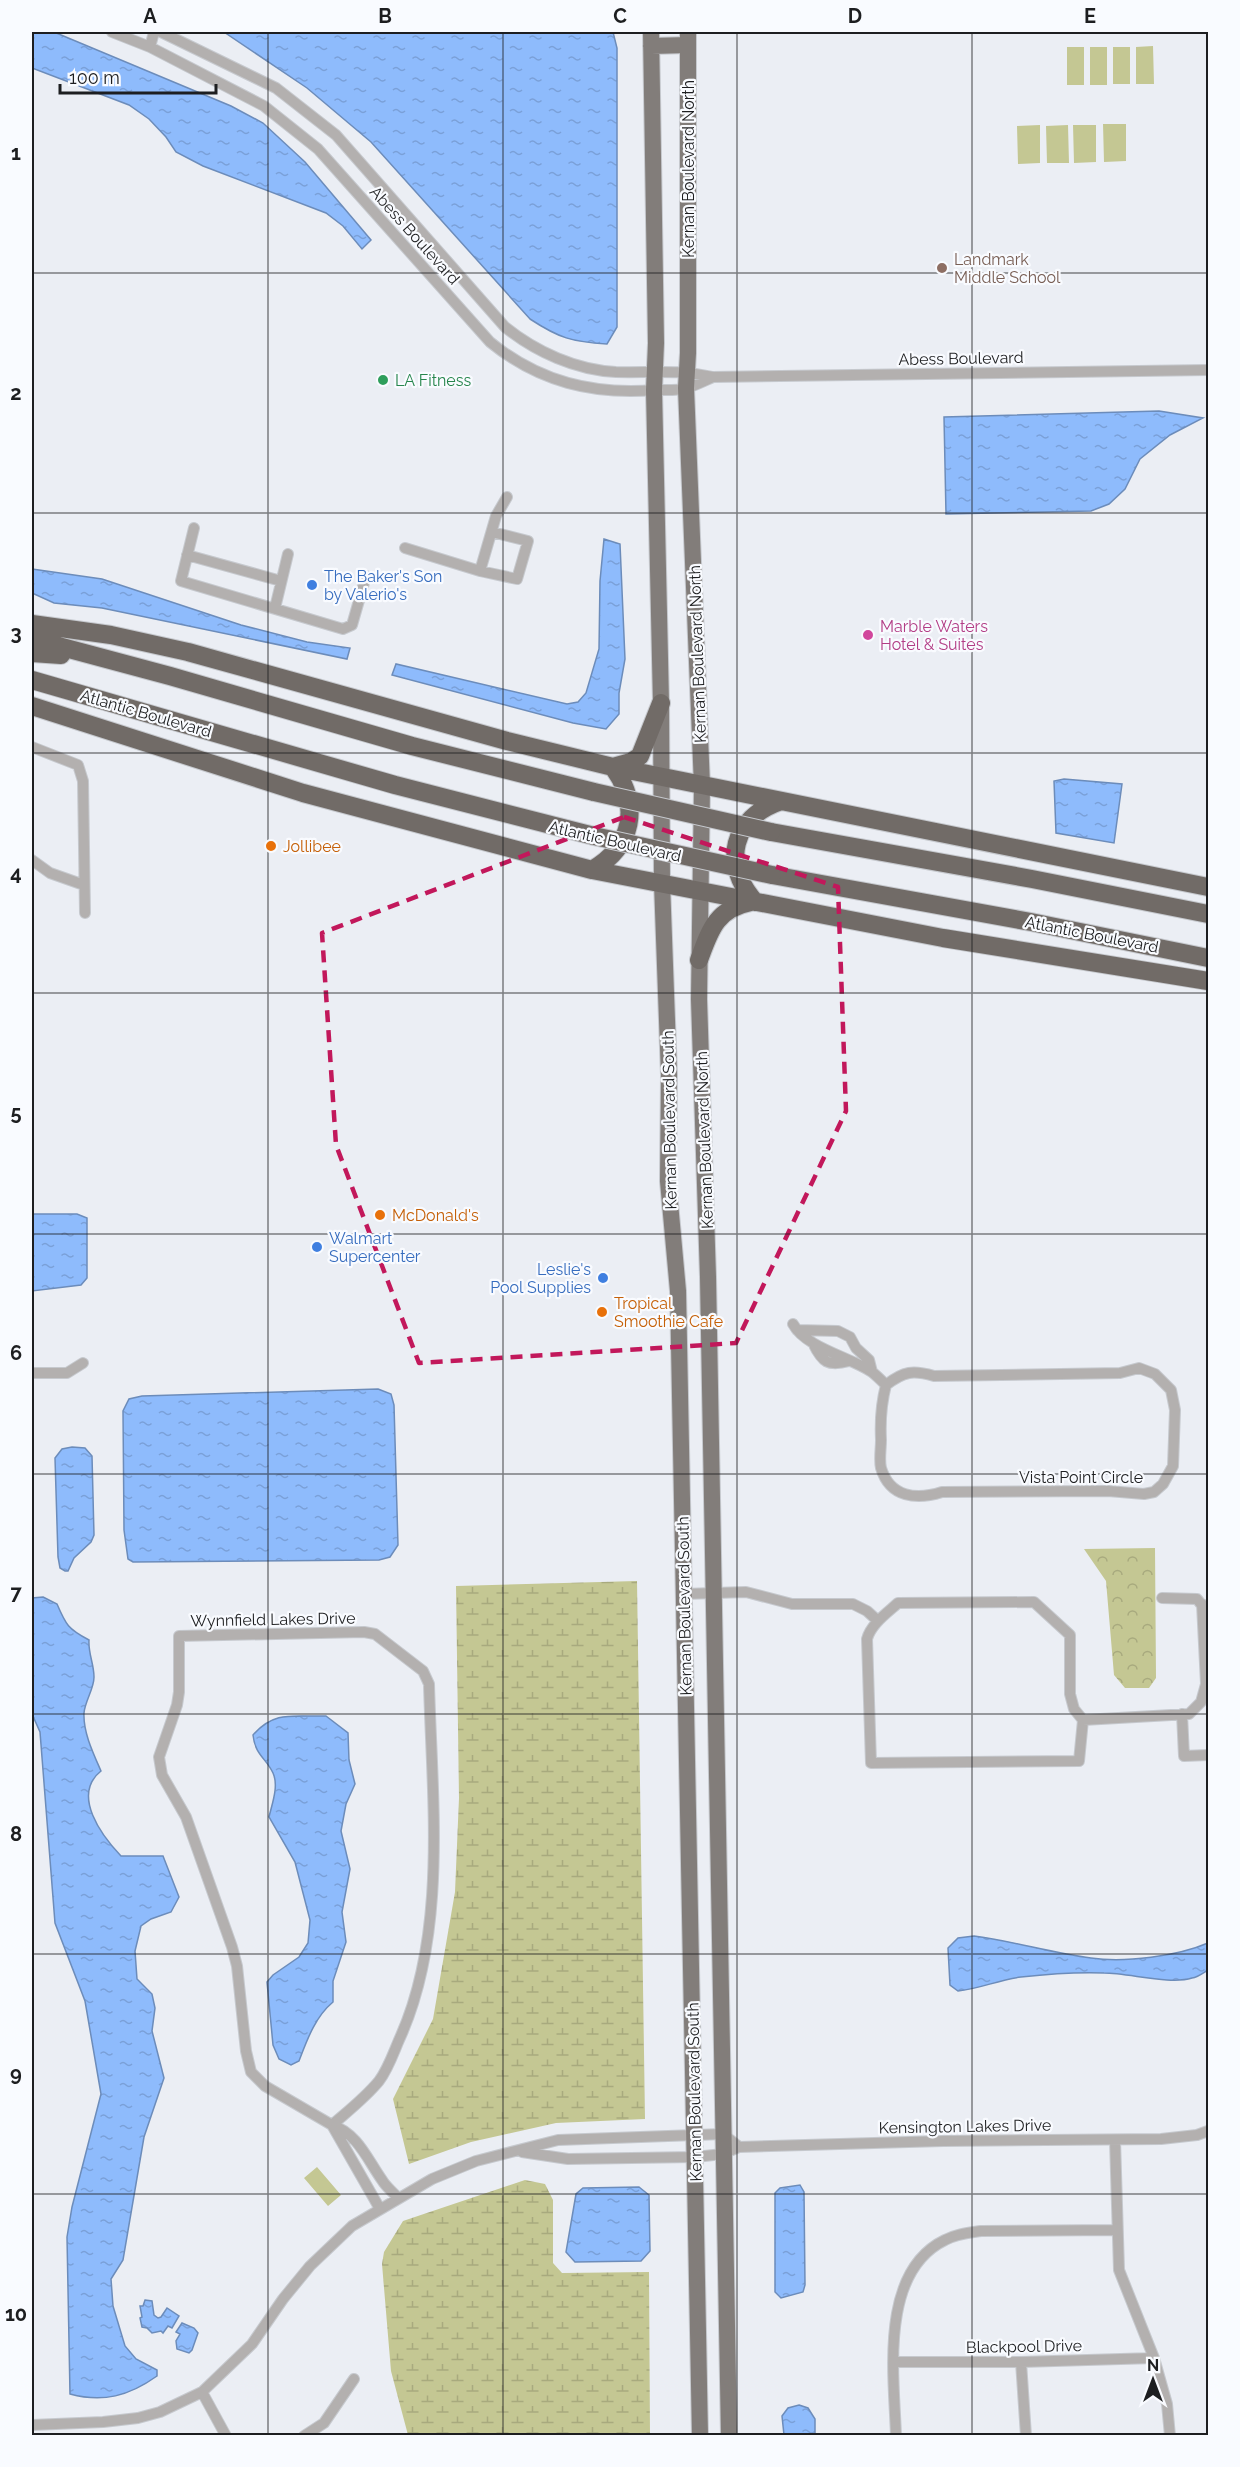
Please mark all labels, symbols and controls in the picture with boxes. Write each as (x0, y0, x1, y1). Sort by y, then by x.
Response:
text: A (143, 4, 157, 28)
text: B (378, 4, 392, 28)
text: C (613, 4, 627, 28)
text: D (848, 4, 862, 28)
text: E (1084, 4, 1096, 28)
scale bar (60, 57, 216, 95)
text: 100 m (69, 67, 120, 88)
street label: Kernan Boulevard North (679, 80, 698, 258)
text: 1 (11, 141, 21, 165)
street label: Abess Boulevard (366, 182, 464, 288)
place label: Landmark Middle School (954, 250, 1061, 287)
marker: Landmark Middle School (935, 261, 949, 275)
street label: Abess Boulevard (898, 348, 1024, 369)
place label: LA Fitness (395, 371, 471, 390)
marker: LA Fitness (376, 373, 390, 387)
text: 2 (10, 381, 22, 405)
street label: Kernan Boulevard North (685, 565, 710, 743)
place label: The Baker's Son by Valerio's (324, 567, 442, 604)
marker: The Baker's Son by Valerio's (305, 578, 319, 592)
place label: Marble Waters Hotel & Suites (880, 617, 988, 654)
text: 3 (10, 621, 22, 645)
marker: Marble Waters Hotel & Suites (861, 628, 875, 642)
street label: Atlantic Boulevard (78, 686, 214, 741)
street label: Atlantic Boulevard (547, 817, 683, 866)
place label: Jollibee (283, 837, 341, 856)
marker: Jollibee (264, 839, 278, 853)
text: 4 (10, 861, 22, 885)
street label: Atlantic Boulevard (1024, 912, 1160, 957)
street label: Kernan Boulevard South (658, 1030, 681, 1210)
street label: Kernan Boulevard North (692, 1051, 717, 1229)
text: 5 (10, 1101, 22, 1125)
place label: McDonald's (392, 1206, 479, 1225)
marker: McDonald's (373, 1208, 387, 1222)
place label: Walmart Supercenter (329, 1229, 421, 1266)
marker: Walmart Supercenter (310, 1240, 324, 1254)
place label: Leslie's Pool Supplies (490, 1260, 591, 1297)
marker: Leslie's Pool Supplies (596, 1271, 610, 1285)
place label: Tropical Smoothie Cafe (614, 1294, 723, 1331)
marker: Tropical Smoothie Cafe (595, 1305, 609, 1319)
text: 6 (10, 1341, 22, 1365)
street label: Vista Point Circle (1019, 1468, 1143, 1487)
street label: Kernan Boulevard South (673, 1516, 696, 1696)
text: 7 (10, 1581, 22, 1605)
street label: Wynnfield Lakes Drive (190, 1609, 356, 1630)
text: 8 (10, 1822, 22, 1846)
street label: Kernan Boulevard South (683, 2002, 706, 2182)
text: 9 (10, 2062, 22, 2086)
street label: Kensington Lakes Drive (879, 2115, 1051, 2138)
text: 10 (5, 2302, 27, 2326)
street label: Blackpool Drive (966, 2336, 1082, 2357)
north arrow (1123, 2350, 1183, 2410)
text: N (1147, 2356, 1159, 2375)

